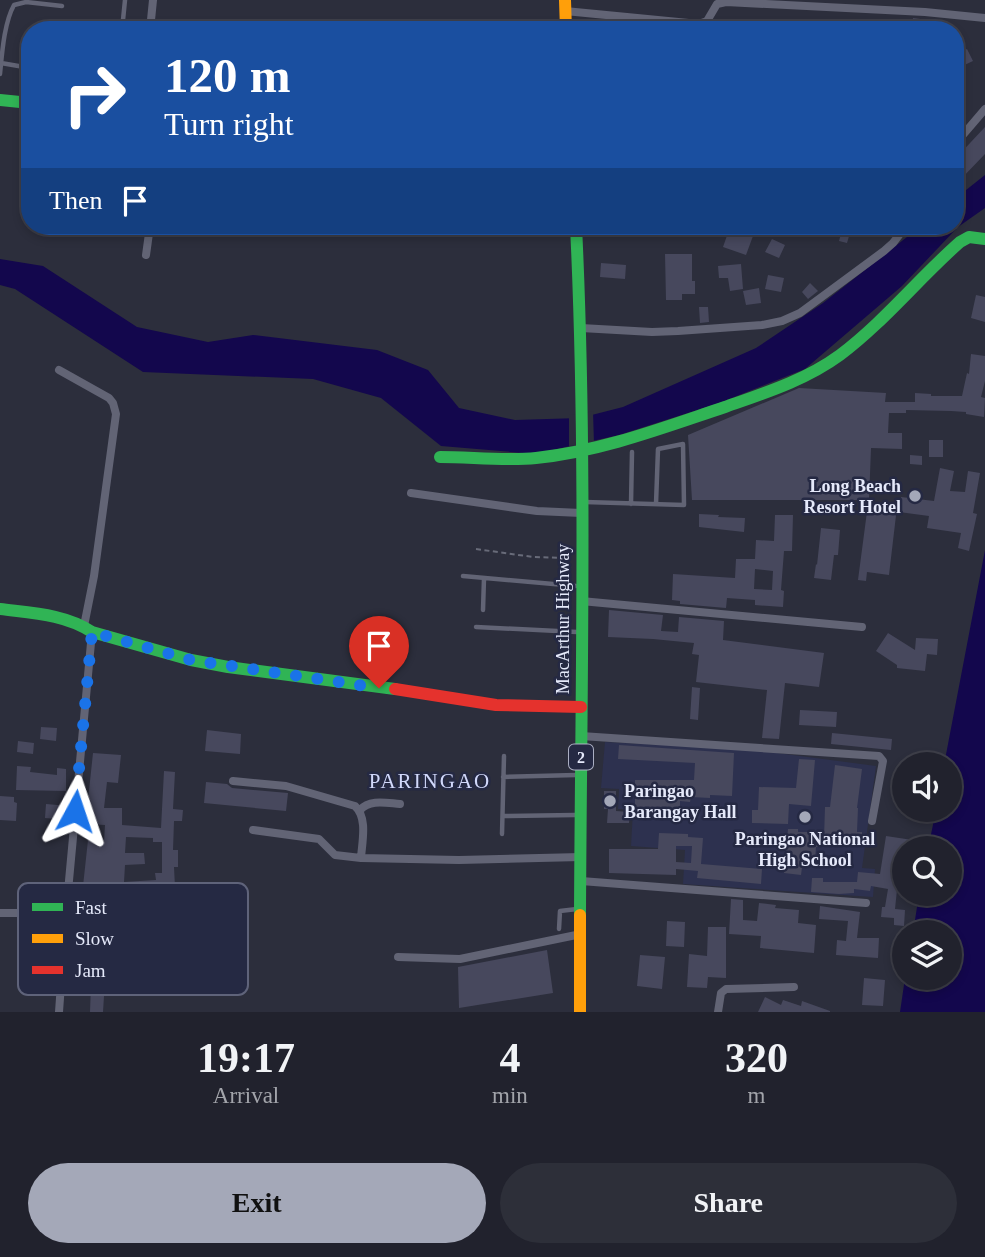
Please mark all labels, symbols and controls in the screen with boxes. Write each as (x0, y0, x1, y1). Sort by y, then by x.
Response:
text: 120 m (164, 48, 291, 103)
icon: right (49, 49, 140, 140)
text: Turn right (164, 106, 294, 142)
icon: arrive (116, 182, 154, 220)
text: Then (49, 186, 102, 215)
place label: Long Beach Resort Hotel (804, 476, 901, 517)
marker: Long Beach Resort Hotel (907, 488, 923, 504)
street label: MacArthur Highway (553, 544, 573, 694)
pin (349, 616, 409, 688)
icon: arrive (360, 627, 398, 665)
road number: 2 (569, 744, 593, 770)
map controls (892, 752, 962, 990)
button: sound (892, 752, 962, 822)
district label: PARINGAO (369, 769, 491, 793)
position arrow (38, 774, 112, 848)
place label: Paringao Barangay Hall (624, 781, 737, 822)
marker: Paringao Barangay Hall (602, 793, 618, 809)
marker: Paringao National High School (797, 809, 813, 825)
place label: Paringao National High School (735, 829, 875, 870)
button: search (892, 836, 962, 906)
legend (18, 883, 248, 995)
text: Fast (75, 897, 107, 918)
button: layers (892, 920, 962, 990)
text: Slow (75, 928, 114, 949)
text: Jam (75, 960, 106, 981)
text: 19:17 (197, 1035, 295, 1081)
text: 4 (499, 1035, 520, 1081)
text: 320 (725, 1035, 788, 1081)
text: Arrival (213, 1083, 279, 1108)
text: min (492, 1083, 528, 1108)
text: m (747, 1083, 765, 1108)
button: Exit (28, 1163, 486, 1243)
button: Share (500, 1163, 957, 1243)

